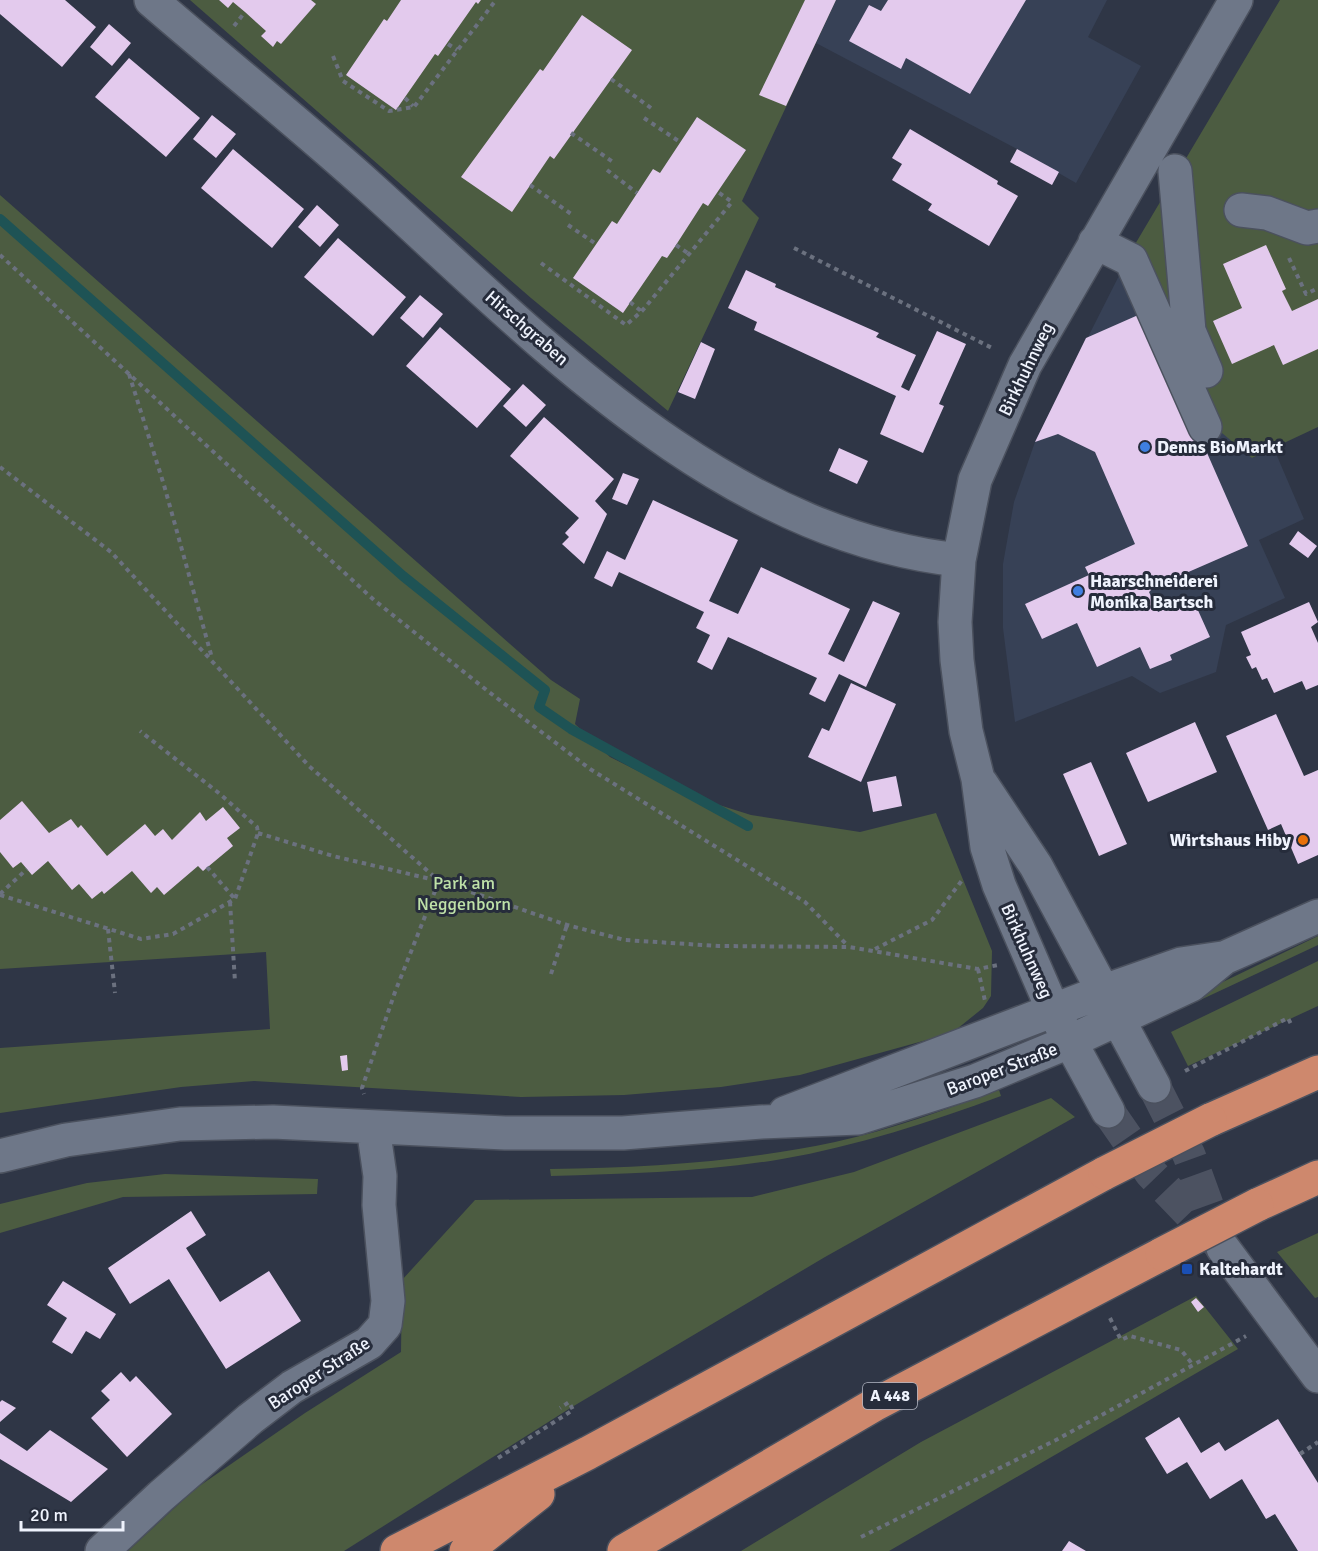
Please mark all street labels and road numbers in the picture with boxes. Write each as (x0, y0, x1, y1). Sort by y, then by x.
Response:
street label: Hirschgraben (481, 286, 573, 370)
street label: Birkhuhnweg (994, 318, 1058, 420)
street label: Birkhuhnweg (996, 900, 1058, 1002)
street label: Baroper Straße (943, 1038, 1061, 1100)
street label: Baroper Straße (264, 1332, 374, 1414)
road number: A 448 (863, 1383, 917, 1409)

